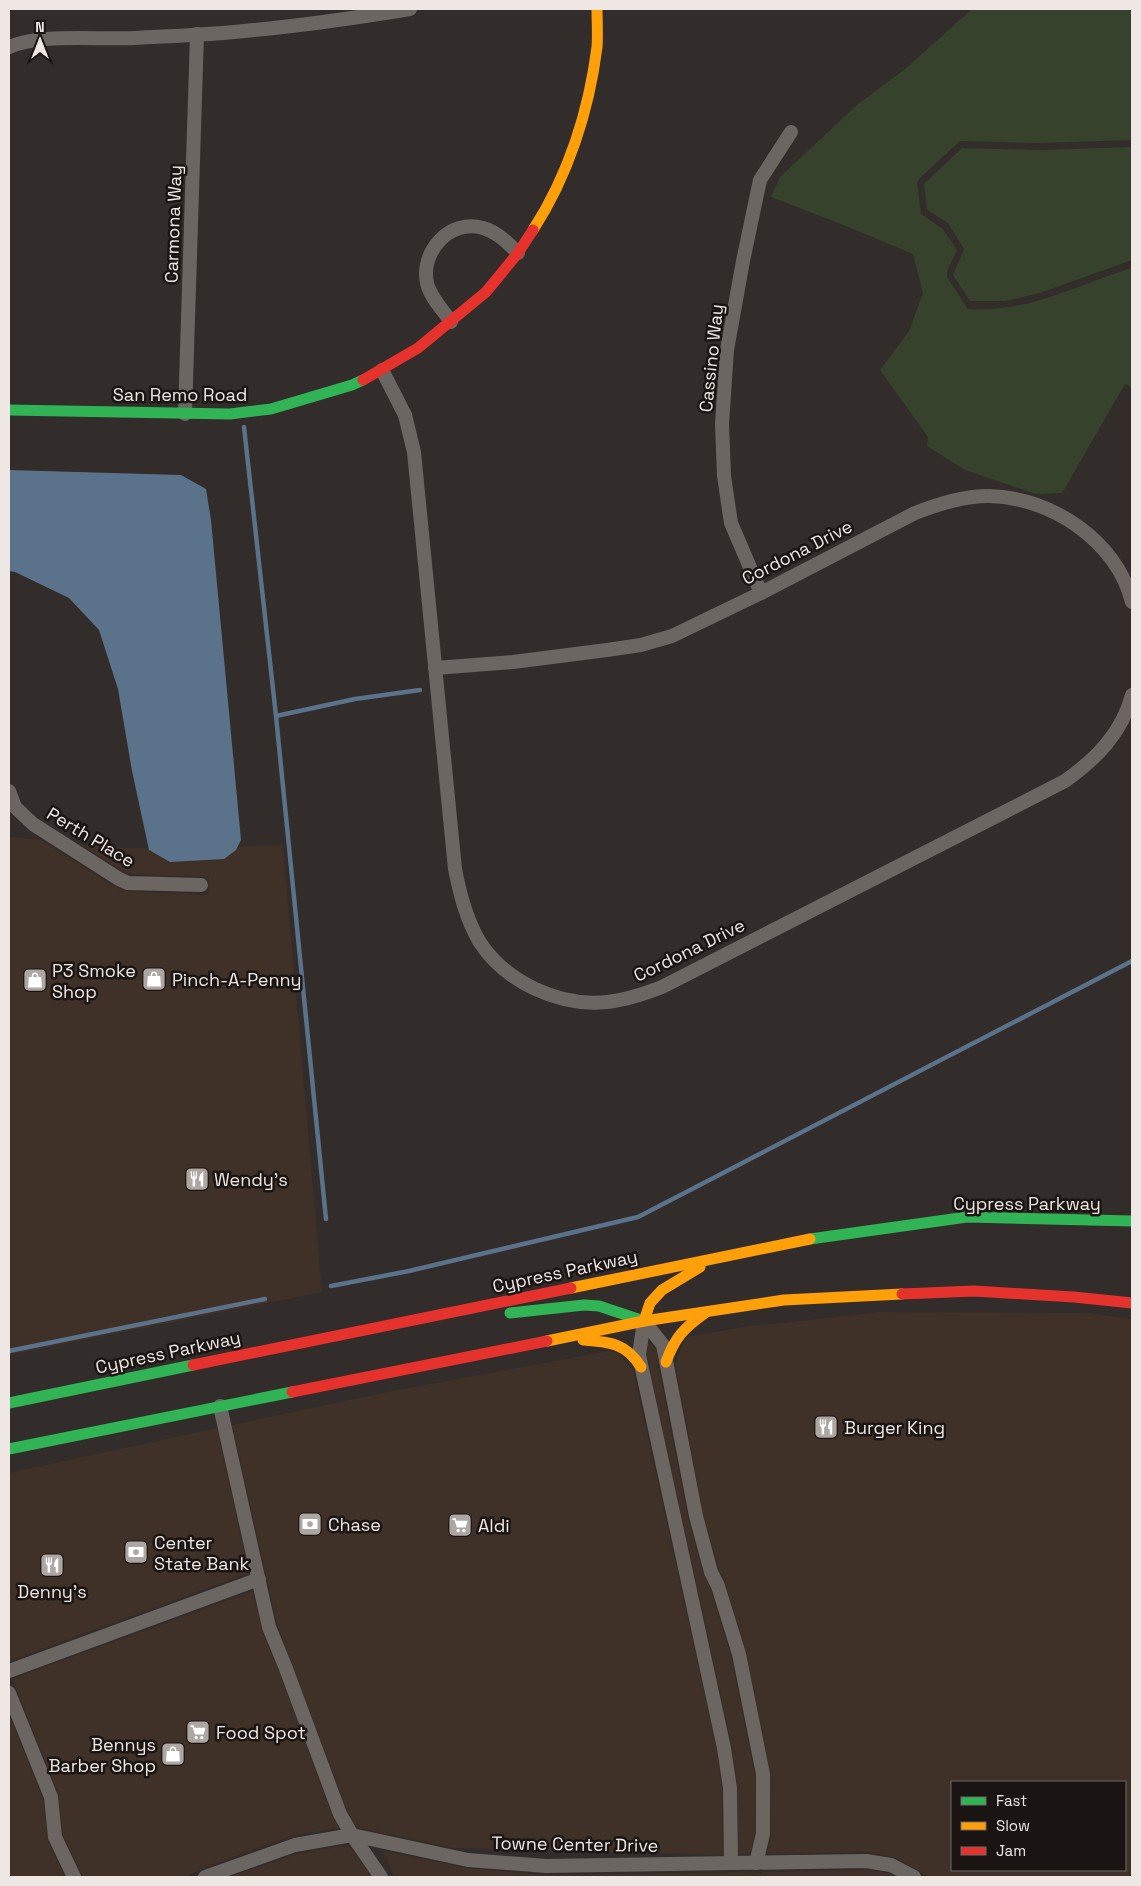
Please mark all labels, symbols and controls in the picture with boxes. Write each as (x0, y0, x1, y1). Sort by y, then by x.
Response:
north arrow (15, 15, 65, 65)
text: N (35, 18, 45, 36)
street label: Carmona Way (159, 165, 187, 283)
street label: Cassino Way (694, 303, 728, 413)
street label: San Remo Road (113, 383, 247, 406)
street label: Cordona Drive (738, 514, 856, 590)
street label: Perth Place (43, 802, 139, 872)
street label: Cordona Drive (630, 913, 748, 987)
place label: P3 Smoke Shop (52, 959, 136, 1003)
shop icon: Pinch-A-Penny (141, 966, 167, 992)
shop icon: P3 Smoke Shop (22, 967, 48, 993)
place label: Pinch-A-Penny (172, 968, 301, 991)
restaurant icon: Wendy's (184, 1166, 210, 1192)
place label: Wendy's (214, 1168, 288, 1191)
street label: Cypress Parkway (953, 1192, 1101, 1215)
street label: Cypress Parkway (490, 1244, 640, 1298)
street label: Cypress Parkway (93, 1325, 243, 1379)
restaurant icon: Burger King (813, 1414, 839, 1440)
place label: Burger King (844, 1416, 945, 1439)
bank icon: Chase (297, 1511, 323, 1537)
supermarket icon: Aldi (447, 1512, 473, 1538)
place label: Chase (328, 1513, 381, 1536)
place label: Aldi (478, 1514, 510, 1537)
place label: Center State Bank (154, 1531, 250, 1575)
bank icon: Center State Bank (123, 1539, 149, 1565)
restaurant icon: Denny's (39, 1552, 65, 1578)
place label: Denny's (17, 1580, 87, 1603)
supermarket icon: Food Spot (185, 1719, 211, 1745)
place label: Food Spot (216, 1721, 306, 1744)
place label: Bennys Barber Shop (49, 1733, 156, 1777)
shop icon: Bennys Barber Shop (160, 1741, 186, 1767)
legend (951, 1781, 1126, 1871)
text: Fast (996, 1791, 1027, 1810)
text: Slow (996, 1816, 1030, 1835)
street label: Towne Center Drive (492, 1831, 658, 1857)
text: Jam (996, 1841, 1026, 1860)

